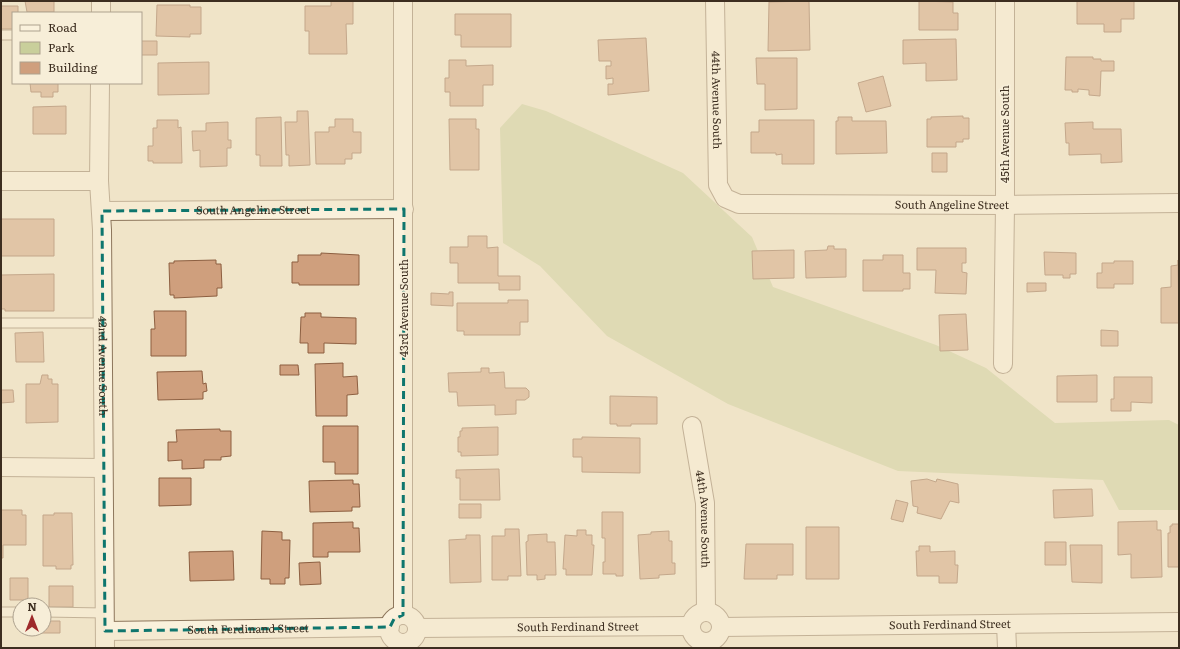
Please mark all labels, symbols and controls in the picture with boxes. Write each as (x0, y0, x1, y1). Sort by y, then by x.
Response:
legend (12, 12, 142, 84)
text: Road (48, 18, 78, 36)
text: Park (48, 38, 75, 56)
street label: 44th Avenue South (709, 51, 726, 149)
text: Building (48, 58, 98, 76)
street label: 45th Avenue South (996, 85, 1012, 183)
street label: South Angeline Street (895, 196, 1010, 212)
street label: South Angeline Street (196, 201, 311, 217)
street label: 43rd Avenue South (395, 259, 411, 357)
street label: 42nd Avenue South (96, 316, 112, 416)
street label: 44th Avenue South (693, 469, 715, 568)
north arrow (12, 597, 52, 637)
text: N (27, 598, 37, 614)
street label: South Ferdinand Street (889, 615, 1012, 632)
street label: South Ferdinand Street (517, 617, 639, 634)
street label: South Ferdinand Street (187, 619, 310, 637)

